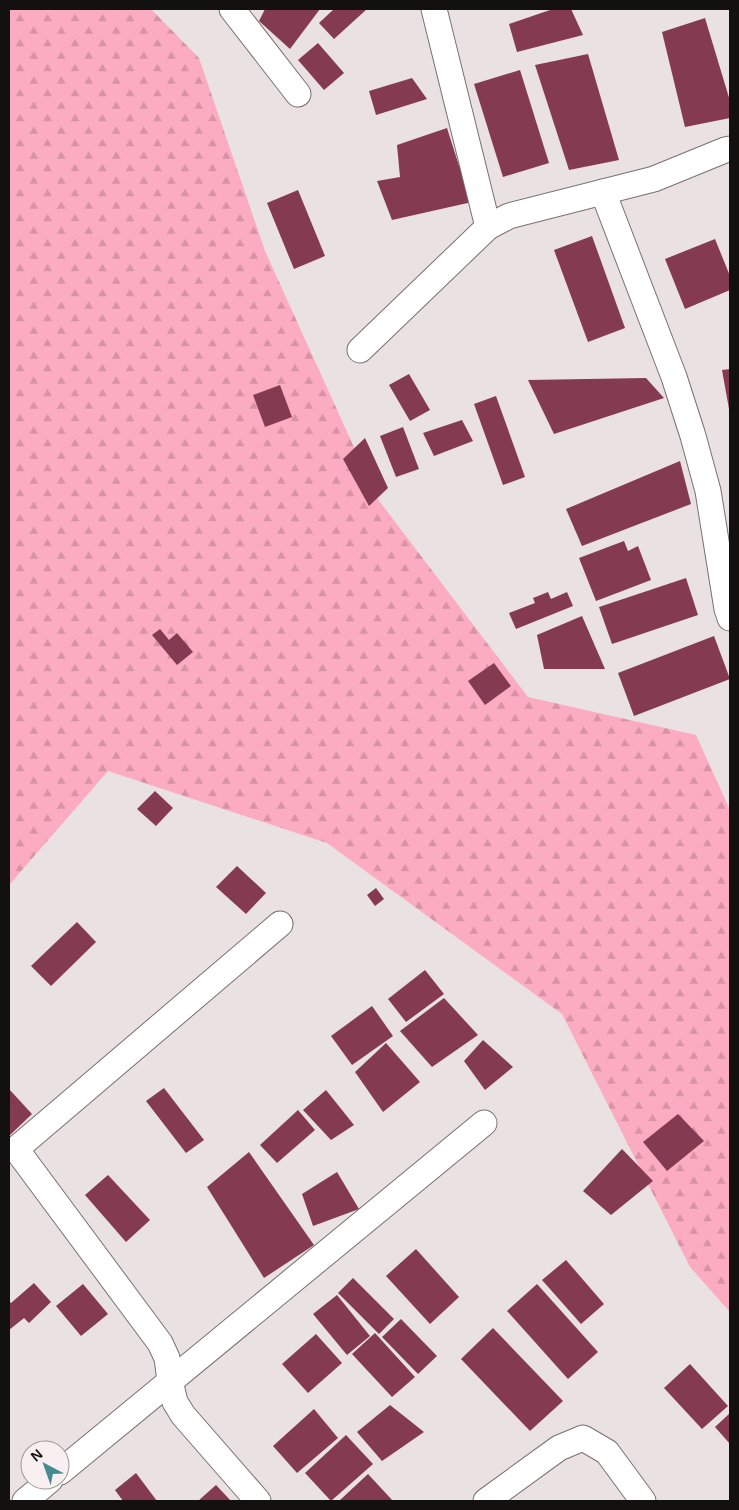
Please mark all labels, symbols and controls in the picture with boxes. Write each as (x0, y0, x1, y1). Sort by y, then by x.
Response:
north arrow (20, 1440, 70, 1490)
text: N (27, 1446, 46, 1465)

